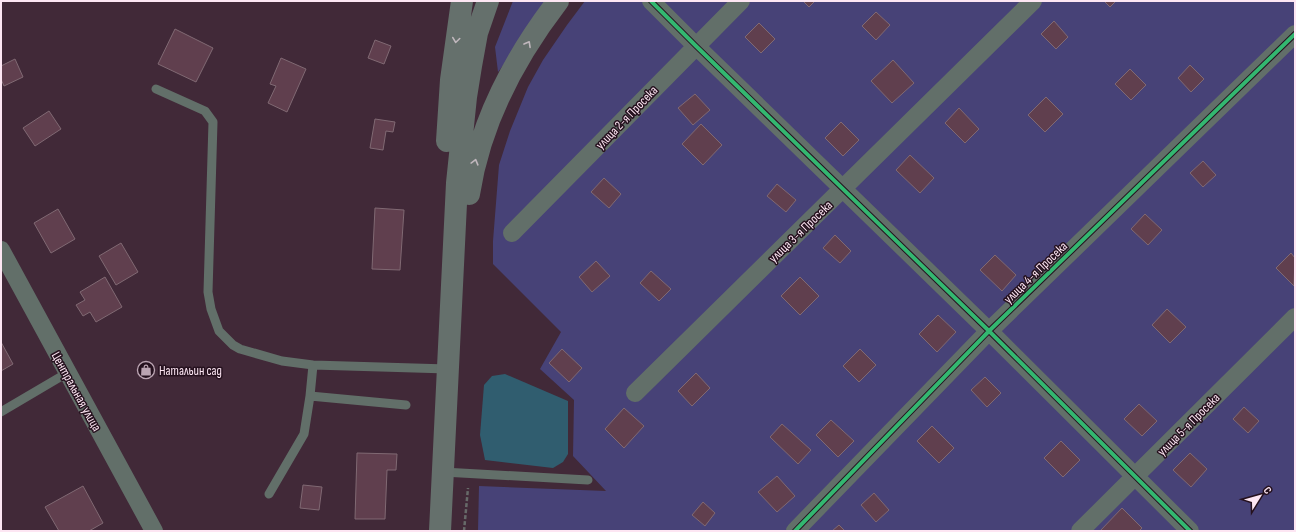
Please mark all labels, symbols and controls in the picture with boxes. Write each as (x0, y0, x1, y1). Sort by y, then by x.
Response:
one-way arrow (452, 37, 461, 43)
one-way arrow (524, 41, 531, 48)
street label: улица 2-я Просека (592, 83, 661, 153)
one-way arrow (470, 159, 479, 166)
street label: улица 3-я Просека (765, 197, 836, 266)
street label: улица 4-я Просека (1000, 238, 1071, 307)
street label: Центральная улица (48, 349, 105, 434)
shop icon: Натальин сад (136, 360, 156, 380)
place label: Натальин сад (159, 363, 222, 379)
street label: улица 5-я Просека (1154, 390, 1223, 459)
north arrow (1240, 476, 1280, 516)
text: С (1261, 484, 1275, 497)

